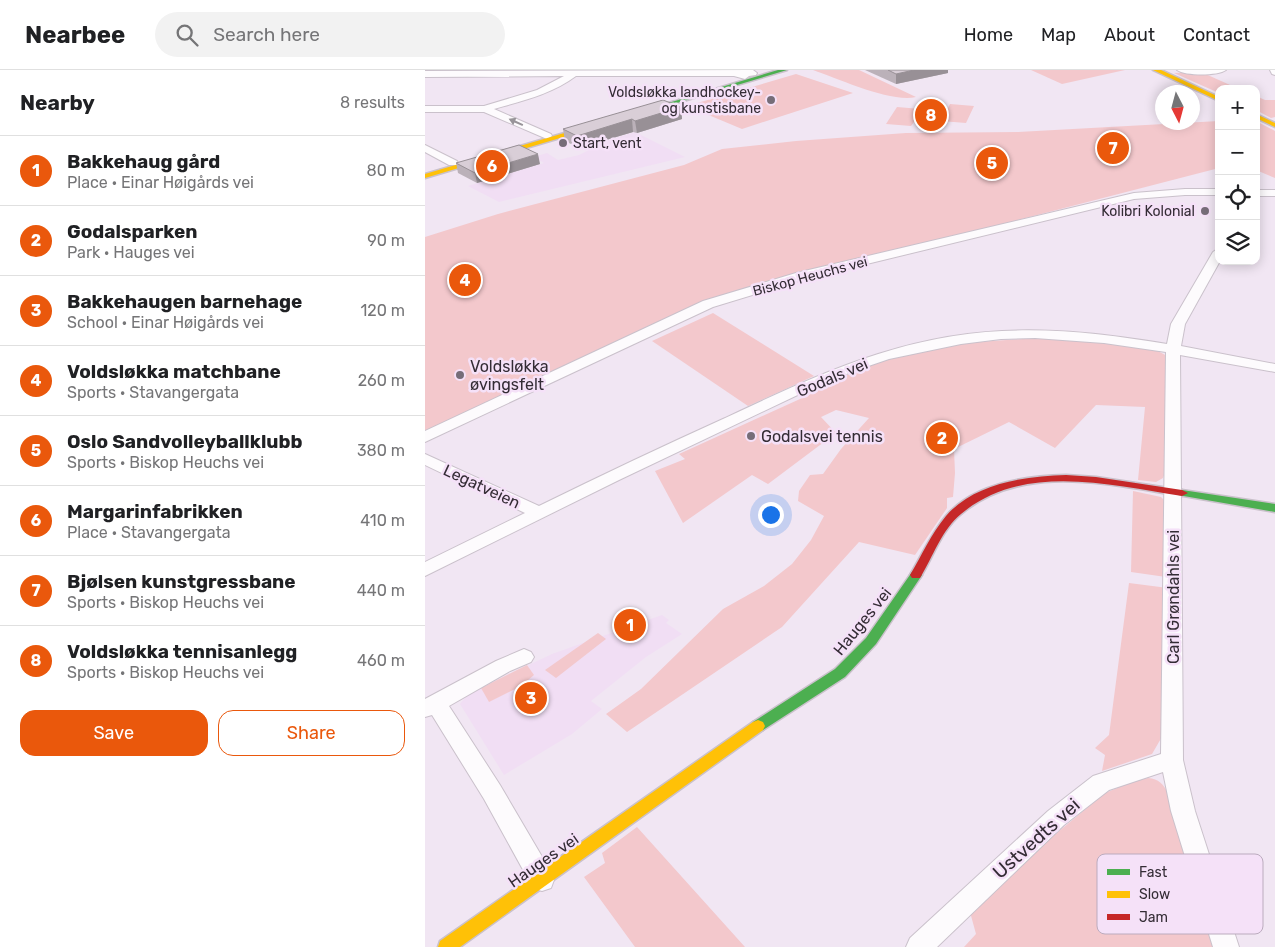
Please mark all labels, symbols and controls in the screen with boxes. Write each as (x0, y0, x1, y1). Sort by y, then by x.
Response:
search box (155, 12, 505, 57)
text: Nearbee (25, 21, 125, 49)
icon: search (173, 21, 201, 49)
text: Search here (213, 23, 320, 46)
text: Home (964, 24, 1013, 46)
text: Map (1041, 24, 1076, 46)
text: About (1104, 24, 1155, 46)
text: Contact (1183, 24, 1250, 46)
place label: Voldsløkka landhockey- og kunstisbane (608, 84, 761, 117)
north arrow (1155, 85, 1200, 130)
map controls (1215, 85, 1260, 265)
button: + (1215, 85, 1260, 130)
text: Nearby (20, 90, 95, 115)
text: 8 results (340, 93, 405, 112)
marker: Voldsløkka landhockey- og kunstisbane (765, 94, 777, 106)
pin: 8 (915, 96, 947, 134)
one-way arrow (509, 118, 523, 126)
pin: 7 (1097, 129, 1129, 167)
button: − (1215, 130, 1260, 175)
place label: Start, vent (573, 135, 642, 152)
marker: Start, vent (557, 137, 569, 149)
pin: 5 (976, 144, 1008, 182)
pin: 6 (476, 147, 508, 185)
text: Bakkehaug gård (67, 150, 220, 173)
text: 1 (32, 161, 40, 180)
text: 80 m (367, 161, 405, 180)
text: Place · Einar Høigårds vei (67, 173, 254, 192)
button: locate (1215, 175, 1260, 220)
place label: Kolibri Kolonial (1101, 203, 1195, 220)
marker: Kolibri Kolonial (1199, 205, 1211, 217)
text: Godalsparken (67, 220, 197, 243)
button: layers (1215, 220, 1260, 265)
text: 2 (31, 231, 41, 250)
text: 90 m (367, 231, 405, 250)
text: Park · Hauges vei (67, 243, 195, 262)
street label: Biskop Heuchs vei (751, 253, 869, 300)
pin: 4 (449, 261, 481, 299)
text: Bakkehaugen barnehage (67, 290, 302, 313)
text: 3 (31, 301, 41, 320)
text: 120 m (360, 301, 405, 320)
text: School · Einar Høigårds vei (67, 313, 264, 332)
street label: Godals vei (794, 354, 871, 401)
place label: Voldsløkka øvingsfelt (470, 357, 549, 394)
text: Voldsløkka matchbane (67, 360, 281, 383)
marker: Voldsløkka øvingsfelt (454, 369, 466, 381)
text: 4 (31, 371, 41, 390)
text: 260 m (358, 371, 405, 390)
text: Sports · Stavangergata (67, 383, 239, 402)
pin: 2 (926, 419, 958, 457)
place label: Godalsvei tennis (761, 427, 883, 446)
text: Oslo Sandvolleyballklubb (67, 430, 303, 453)
marker: Godalsvei tennis (745, 430, 757, 442)
text: 5 (31, 441, 41, 460)
text: 380 m (357, 441, 405, 460)
text: Sports · Biskop Heuchs vei (67, 453, 264, 472)
street label: Legatveien (440, 460, 523, 512)
text: Margarinfabrikken (67, 500, 243, 523)
your location (758, 502, 784, 528)
text: 6 (31, 511, 41, 530)
text: 410 m (360, 511, 405, 530)
text: Place · Stavangergata (67, 523, 231, 542)
street label: Carl Grøndahls vei (1164, 530, 1183, 664)
text: Bjølsen kunstgressbane (67, 570, 296, 593)
text: 7 (31, 581, 41, 600)
text: 440 m (357, 581, 405, 600)
street label: Hauges vei (829, 584, 895, 659)
text: Sports · Biskop Heuchs vei (67, 593, 264, 612)
pin: 1 (614, 606, 646, 644)
text: Voldsløkka tennisanlegg (67, 640, 297, 663)
text: 8 (31, 651, 41, 670)
text: 460 m (357, 651, 405, 670)
text: Sports · Biskop Heuchs vei (67, 663, 264, 682)
pin: 3 (515, 679, 547, 717)
button: Save (20, 710, 208, 756)
button: Share (218, 710, 405, 756)
street label: Ustvedts vei (988, 793, 1085, 883)
street label: Hauges vei (504, 829, 582, 892)
legend (1097, 854, 1263, 934)
text: Fast (1139, 864, 1168, 881)
text: Slow (1139, 886, 1170, 903)
text: Jam (1139, 909, 1168, 926)

